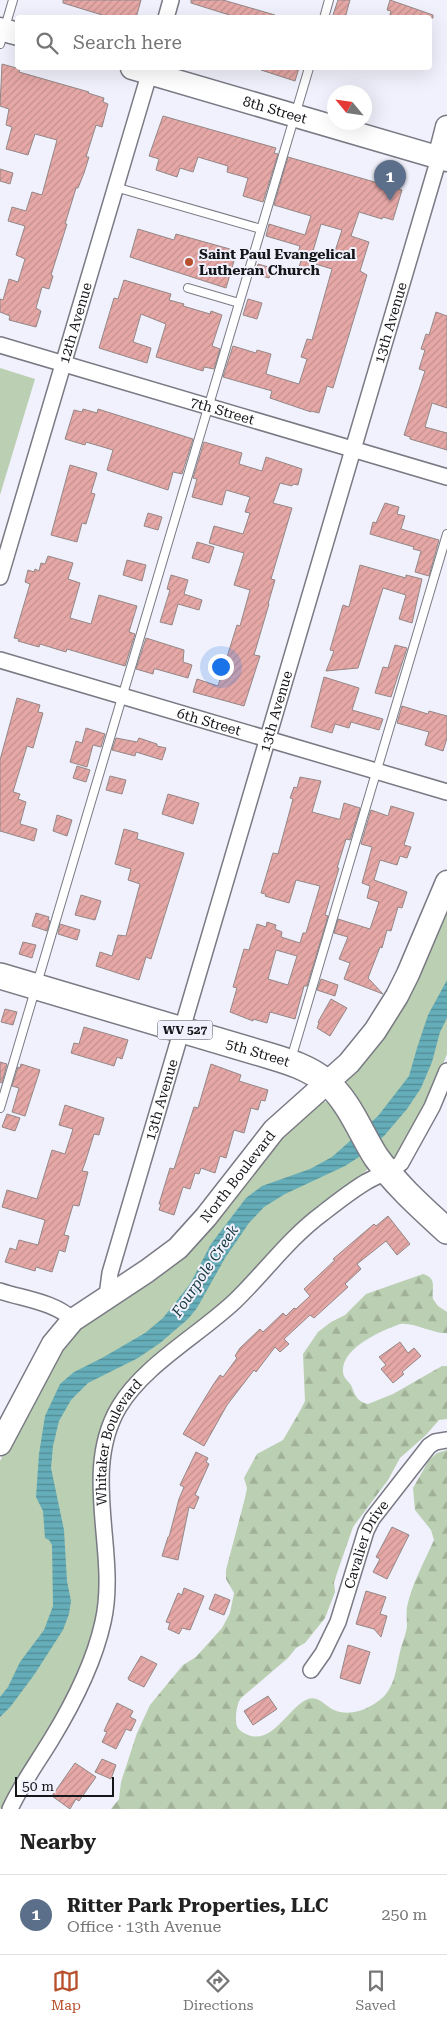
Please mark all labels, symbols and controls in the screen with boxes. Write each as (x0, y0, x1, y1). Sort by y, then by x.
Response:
search box (15, 15, 432, 70)
icon: search (33, 29, 61, 57)
text: Search here (73, 31, 182, 54)
north arrow (327, 85, 372, 130)
street label: 8th Street (241, 93, 309, 127)
pin: 1 (374, 160, 406, 201)
place label: Saint Paul Evangelical Lutheran Church (199, 246, 356, 278)
marker: Saint Paul Evangelical Lutheran Church (183, 256, 195, 268)
street label: 12th Avenue (56, 280, 95, 365)
street label: 13th Avenue (371, 280, 410, 365)
street label: 7th Street (189, 394, 256, 428)
your location (208, 654, 234, 680)
street label: 13th Avenue (256, 668, 295, 754)
street label: 6th Street (175, 705, 243, 739)
road number: WV 527 (158, 1020, 212, 1040)
street label: 5th Street (224, 1035, 292, 1070)
street label: 13th Avenue (142, 1057, 181, 1142)
street label: North Boulevard (197, 1127, 279, 1226)
water label: Fourpole Creek (167, 1221, 243, 1321)
street label: Whitaker Boulevard (93, 1376, 145, 1506)
street label: Cavalier Drive (341, 1497, 392, 1591)
scale bar (15, 1774, 114, 1797)
text: 50 m (22, 1778, 54, 1794)
text: Nearby (20, 1830, 96, 1854)
text: Ritter Park Properties, LLC (67, 1894, 328, 1917)
text: 1 (32, 1905, 40, 1924)
text: 250 m (381, 1905, 427, 1924)
text: Office · 13th Avenue (67, 1917, 221, 1936)
tab: Map (51, 1967, 81, 2013)
tab: Directions (183, 1967, 253, 2013)
tab: Saved (355, 1967, 396, 2013)

